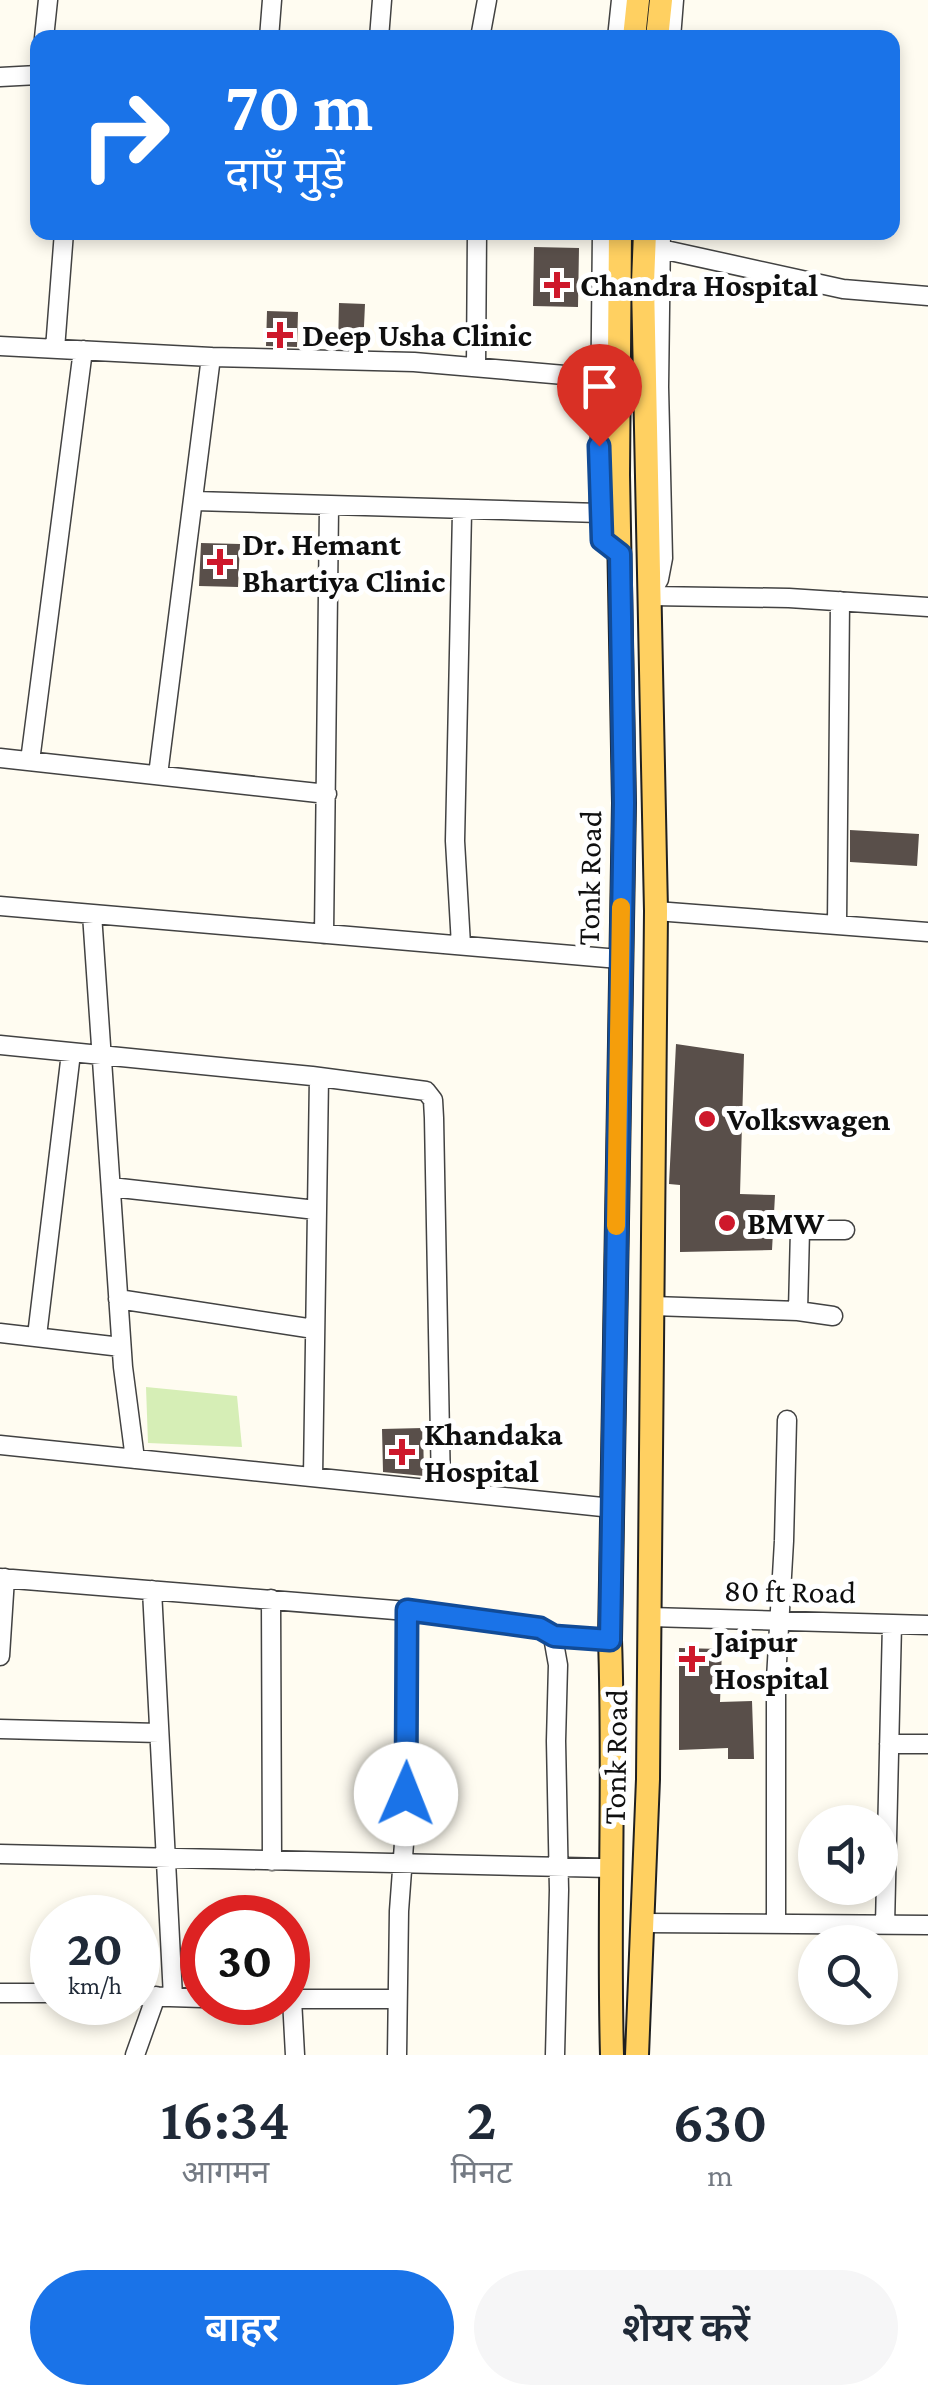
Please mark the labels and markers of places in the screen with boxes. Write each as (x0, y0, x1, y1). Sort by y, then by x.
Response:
place label: Chandra Hospital (580, 267, 818, 303)
marker: Chandra Hospital (544, 272, 570, 298)
place label: Deep Usha Clinic (302, 317, 532, 353)
marker: Deep Usha Clinic (267, 322, 293, 348)
pin (557, 344, 642, 447)
place label: Dr. Hemant Bhartiya Clinic (242, 526, 445, 599)
marker: Dr. Hemant Bhartiya Clinic (207, 549, 233, 575)
place label: Volkswagen (726, 1101, 890, 1137)
marker: Volkswagen (696, 1108, 718, 1130)
place label: BMW (747, 1205, 825, 1241)
marker: BMW (716, 1212, 738, 1234)
place label: Khandaka Hospital (424, 1416, 563, 1489)
marker: Khandaka Hospital (389, 1439, 415, 1465)
place label: Jaipur Hospital (711, 1623, 829, 1696)
marker: Jaipur Hospital (679, 1646, 705, 1672)

